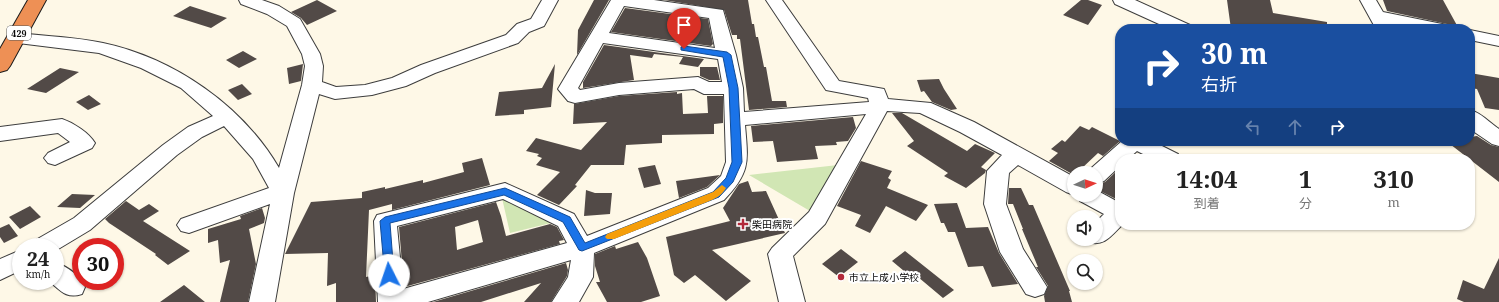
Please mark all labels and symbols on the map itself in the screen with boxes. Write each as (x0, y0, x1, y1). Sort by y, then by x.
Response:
pin (667, 8, 701, 49)
road number: 429 (7, 26, 31, 40)
north arrow (1067, 166, 1103, 202)
place label: 柴田病院 (752, 217, 792, 231)
marker: 柴田病院 (737, 218, 749, 230)
speed limit sign: 30 (72, 238, 124, 290)
position arrow (368, 254, 410, 296)
place label: 市立上成小学校 (849, 270, 919, 284)
marker: 市立上成小学校 (836, 272, 846, 282)

